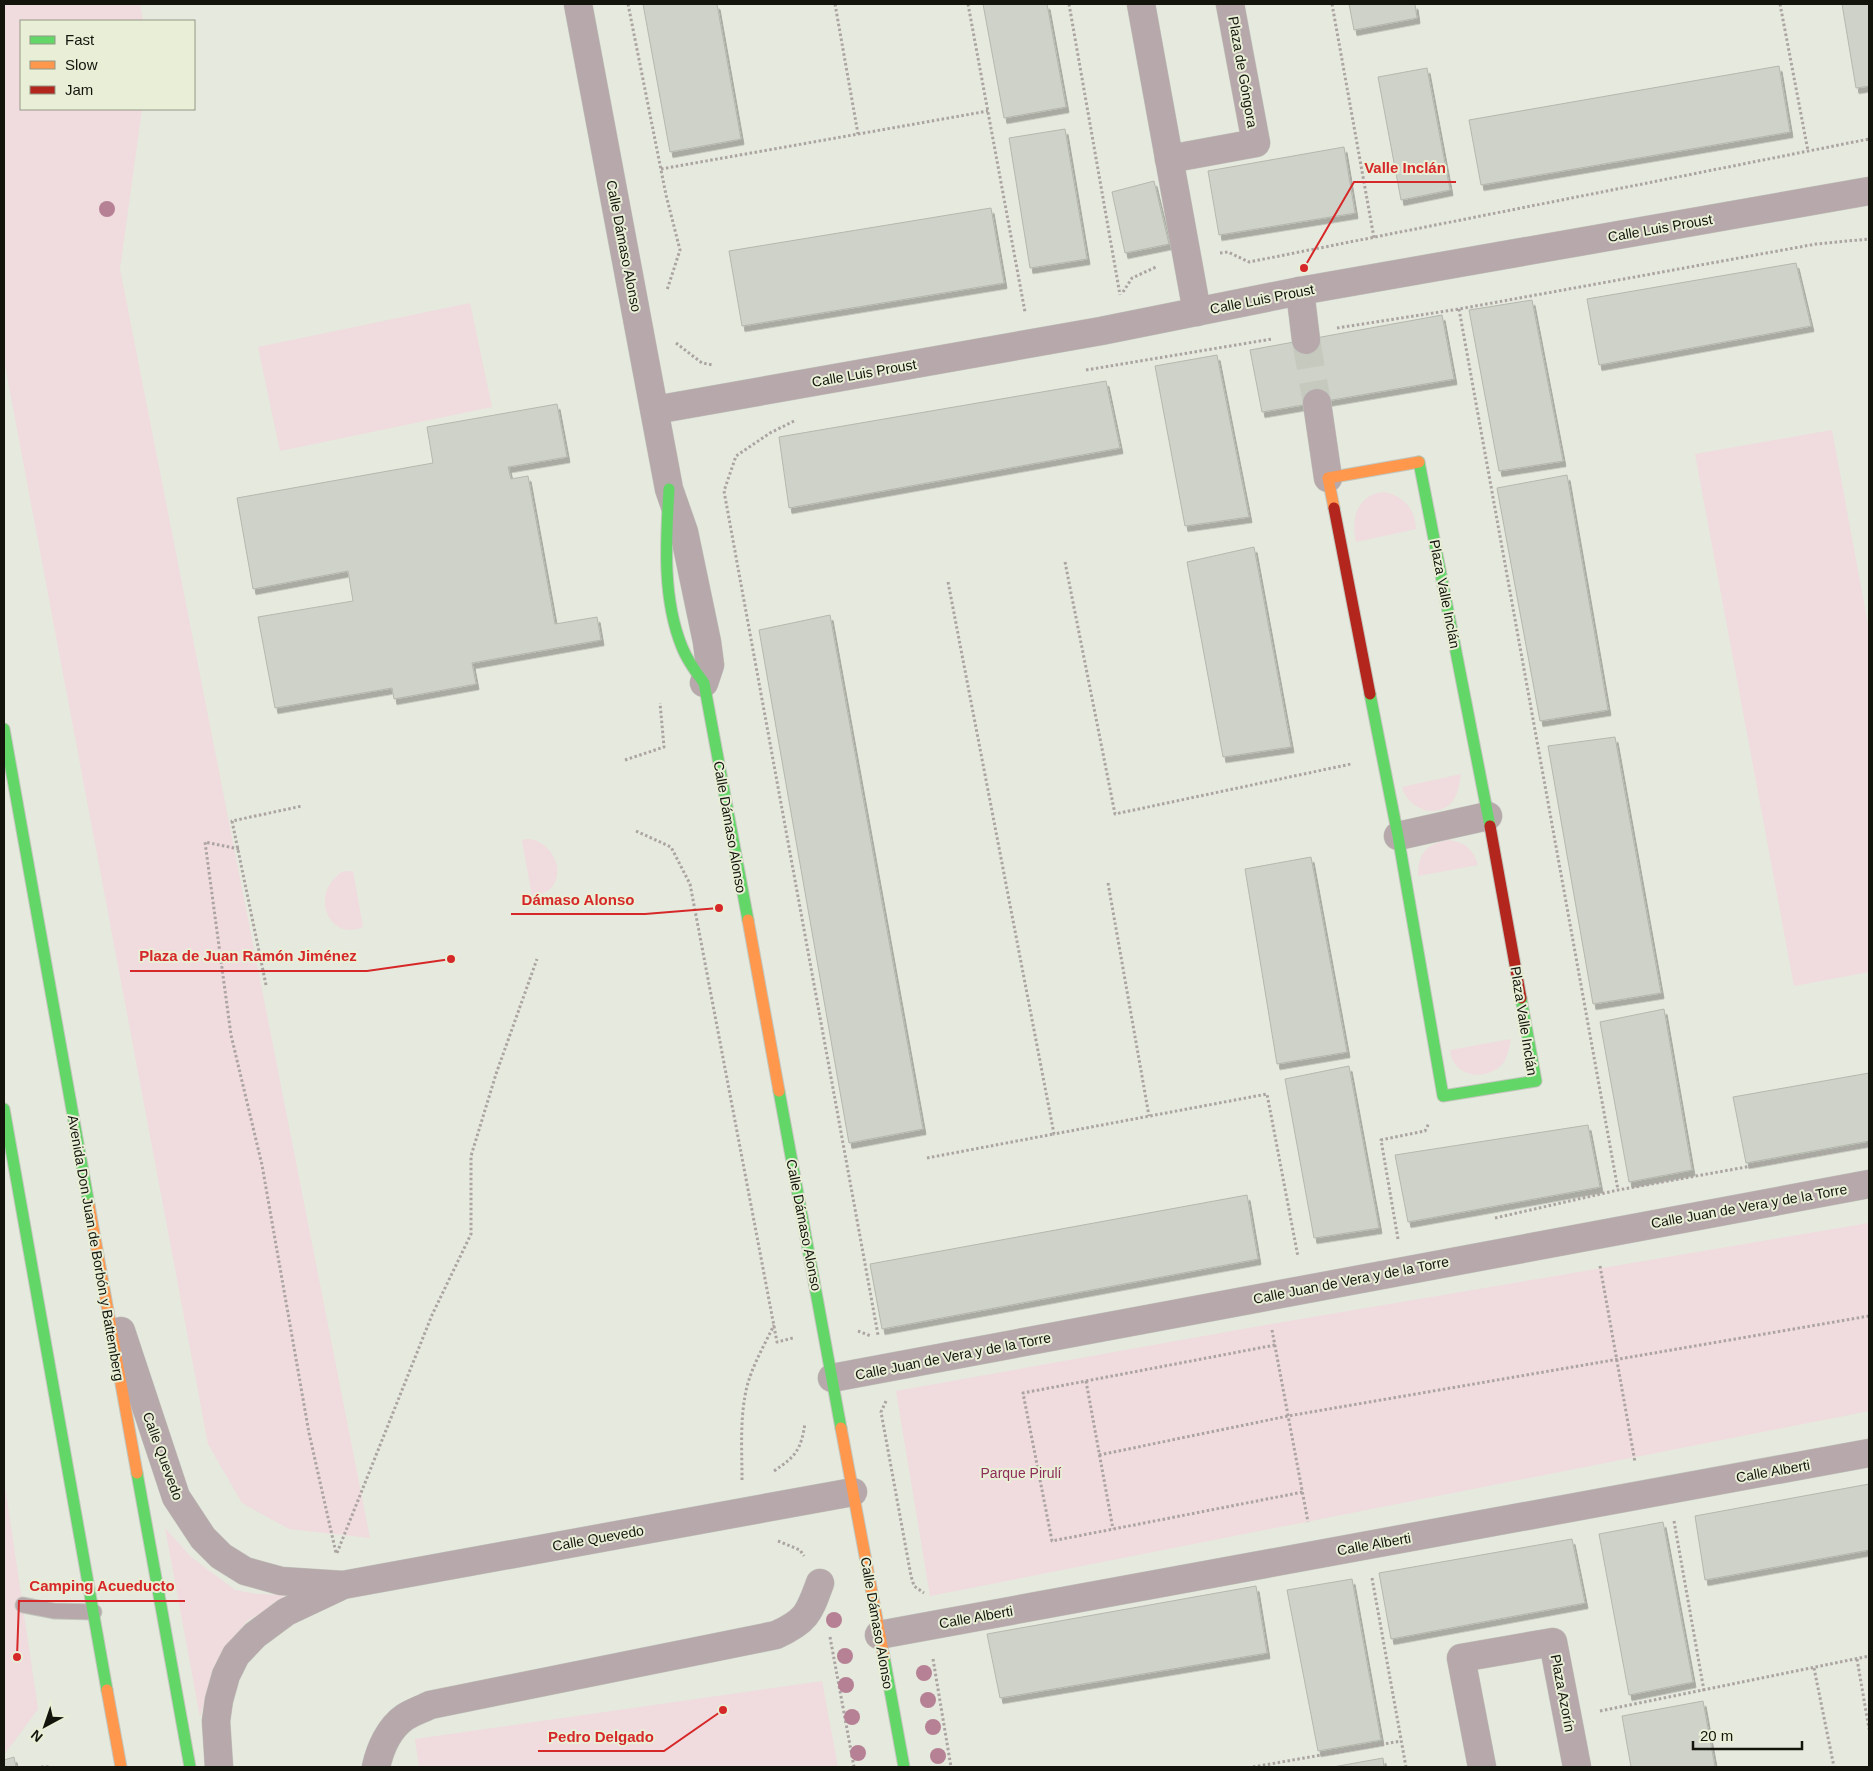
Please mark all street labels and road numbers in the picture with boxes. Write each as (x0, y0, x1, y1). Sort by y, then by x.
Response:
street label: Plaza de Góngora (1225, 15, 1261, 129)
street label: Calle Dámaso Alonso (603, 179, 645, 313)
street label: Calle Luis Proust (1607, 211, 1714, 245)
street label: Calle Luis Proust (1209, 281, 1316, 317)
street label: Calle Luis Proust (811, 356, 918, 390)
street label: Plaza Valle Inclán (1427, 538, 1463, 650)
street label: Calle Dámaso Alonso (710, 760, 750, 895)
street label: Plaza Valle Inclán (1507, 965, 1541, 1077)
street label: Avenida Don Juan de Borbón y Battemberg (65, 1114, 127, 1382)
street label: Calle Dámaso Alonso (783, 1158, 825, 1292)
street label: Calle Juan de Vera y de la Torre (1650, 1181, 1849, 1231)
street label: Calle Juan de Vera y de la Torre (1252, 1253, 1450, 1307)
street label: Calle Juan de Vera y de la Torre (854, 1329, 1052, 1383)
street label: Calle Quevedo (140, 1410, 186, 1502)
street label: Calle Alberti (1735, 1457, 1811, 1485)
street label: Calle Quevedo (551, 1522, 645, 1554)
street label: Calle Alberti (1336, 1530, 1412, 1558)
street label: Calle Dámaso Alonso (857, 1556, 897, 1691)
street label: Calle Alberti (938, 1603, 1014, 1631)
street label: Plaza Azorín (1548, 1653, 1578, 1733)

